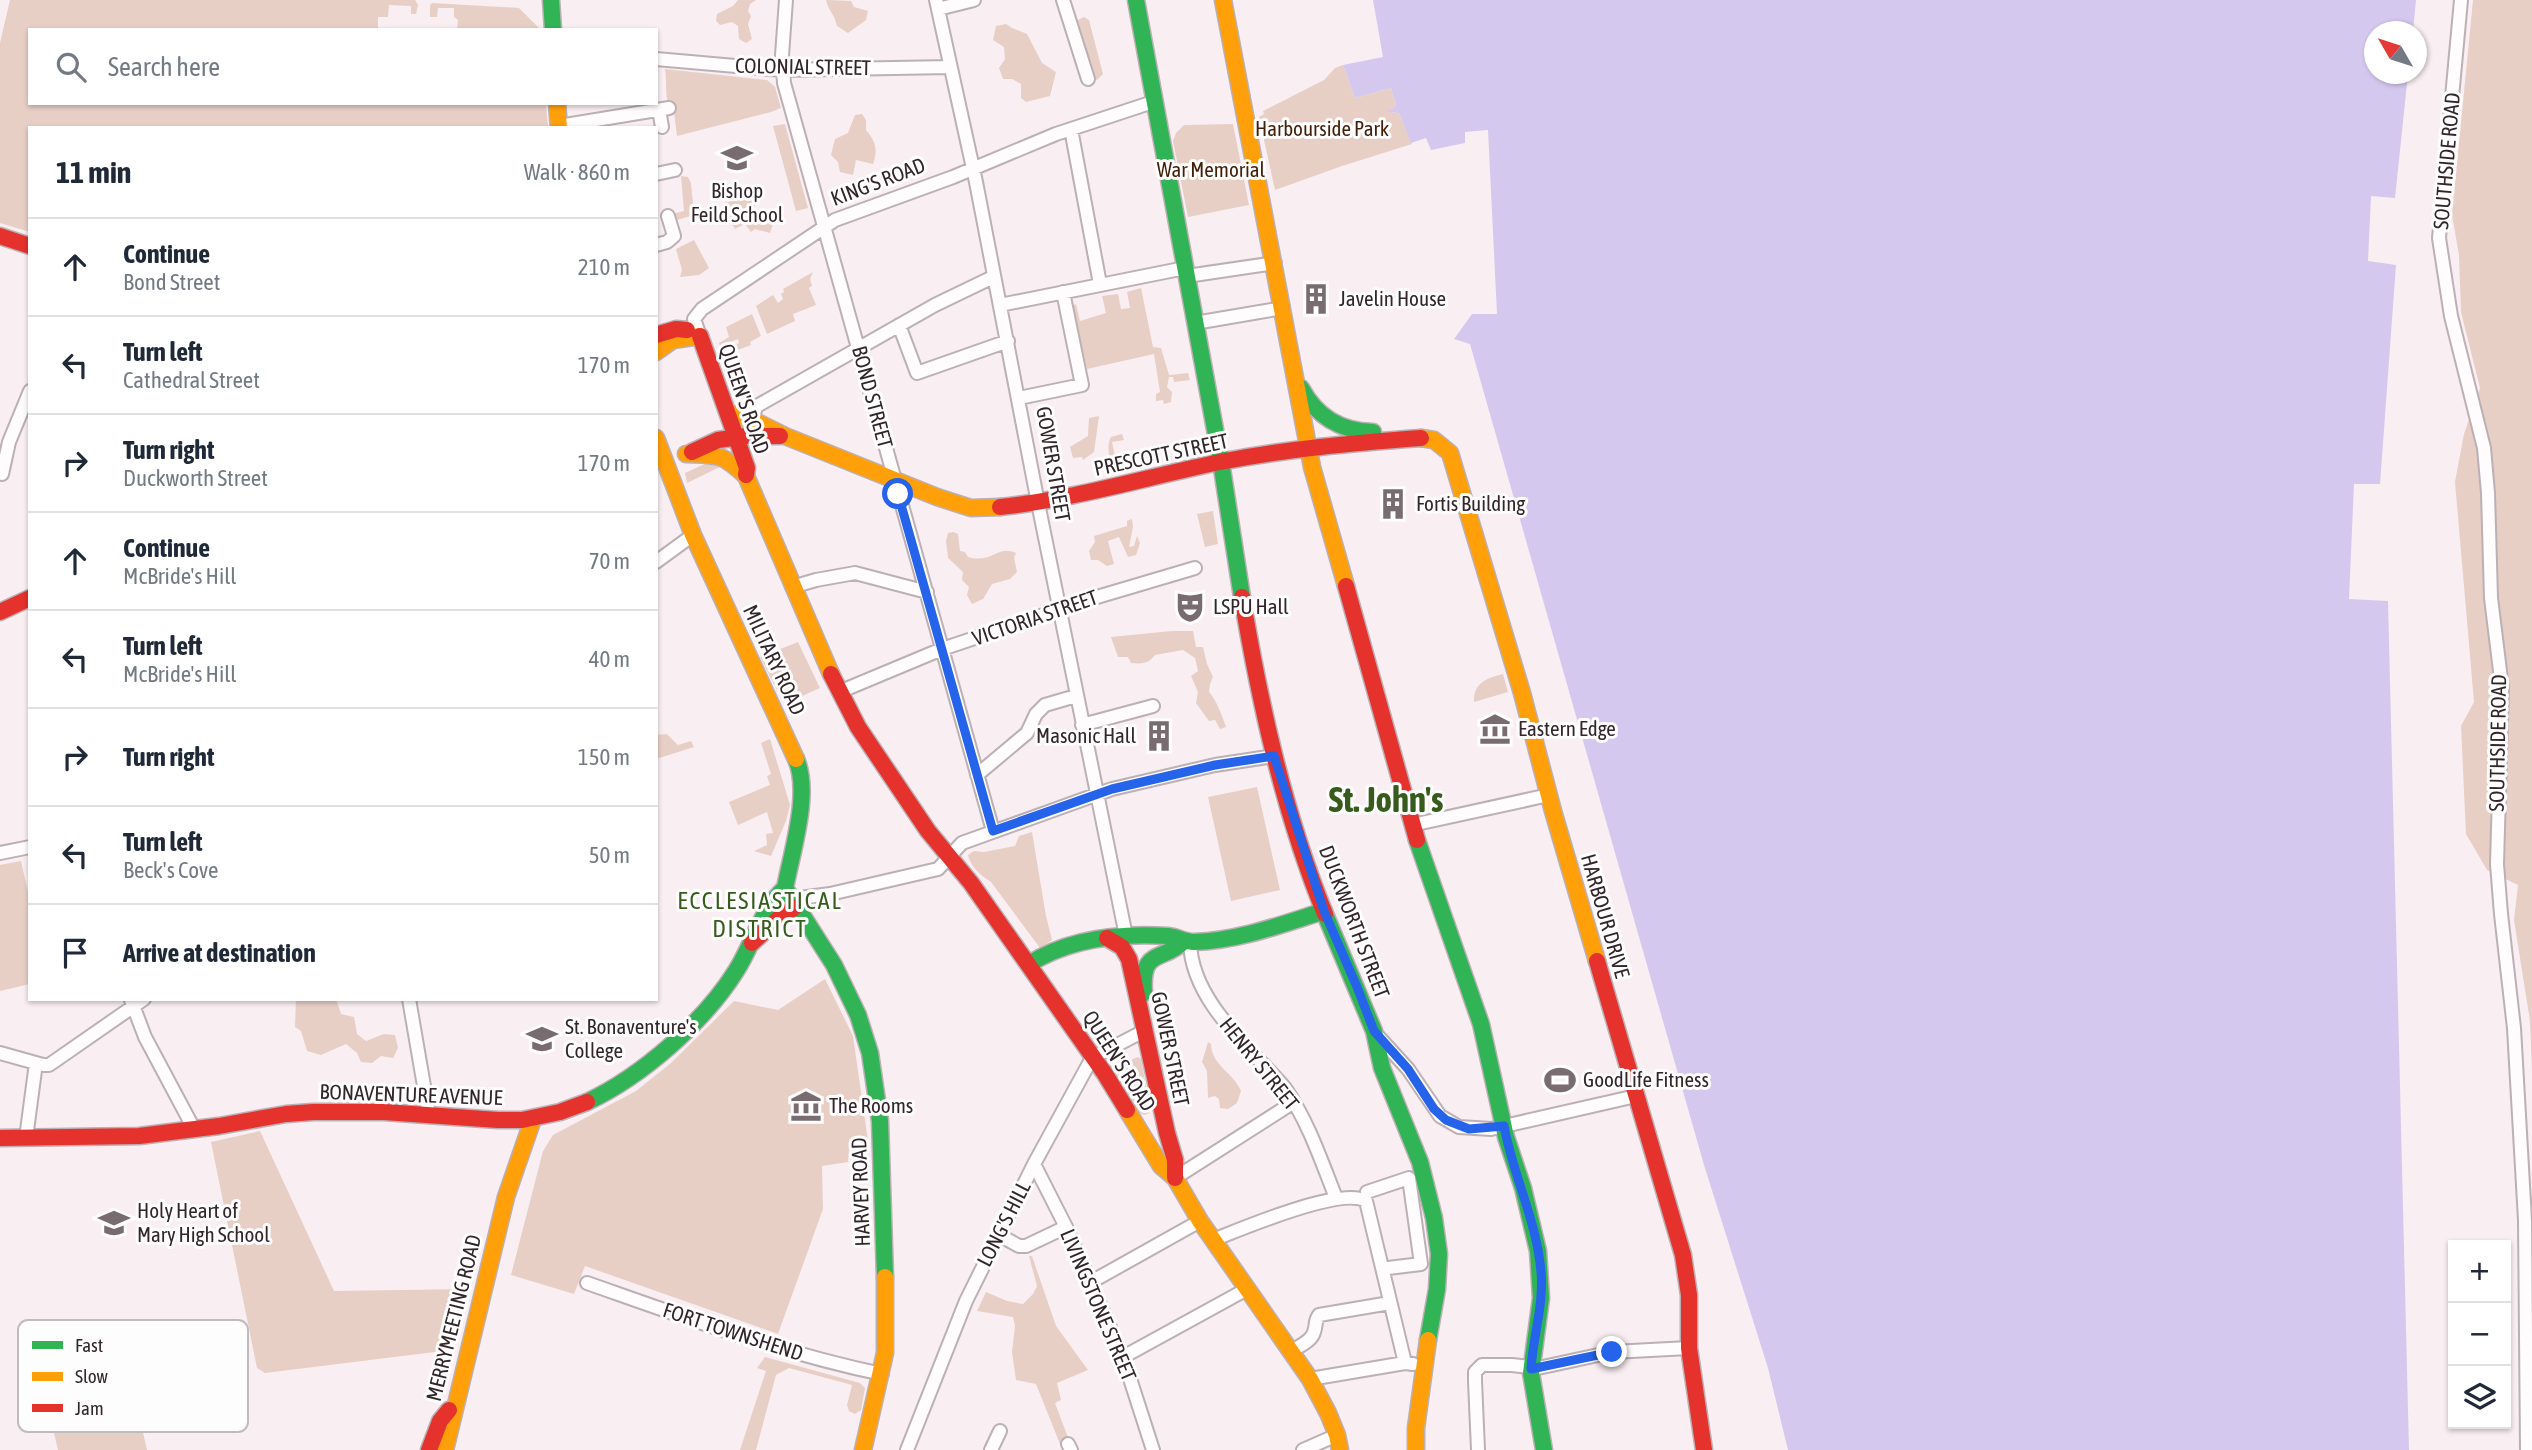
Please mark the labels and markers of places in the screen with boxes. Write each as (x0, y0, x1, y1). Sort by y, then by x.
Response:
school or university icon: Bishop Feild School (720, 141, 754, 175)
place label: Bishop Feild School (691, 178, 784, 226)
building icon: Javelin House (1299, 282, 1333, 316)
place label: Javelin House (1339, 286, 1446, 310)
building icon: Fortis Building (1376, 487, 1410, 521)
place label: Fortis Building (1416, 491, 1525, 515)
theatre icon: LSPU Hall (1173, 590, 1207, 624)
place label: LSPU Hall (1213, 594, 1289, 618)
museum icon: Eastern Edge (1478, 712, 1512, 746)
place label: Eastern Edge (1518, 716, 1616, 740)
building icon: Masonic Hall (1142, 719, 1176, 753)
place label: Masonic Hall (1036, 723, 1136, 747)
place label: St. Bonaventure's College (565, 1014, 697, 1062)
school or university icon: St. Bonaventure's College (525, 1022, 559, 1056)
sports icon: GoodLife Fitness (1543, 1063, 1577, 1097)
place label: GoodLife Fitness (1583, 1067, 1709, 1091)
museum icon: The Rooms (789, 1089, 823, 1123)
place label: The Rooms (829, 1093, 913, 1117)
place label: Holy Heart of Mary High School (137, 1198, 270, 1246)
school or university icon: Holy Heart of Mary High School (97, 1206, 131, 1240)

